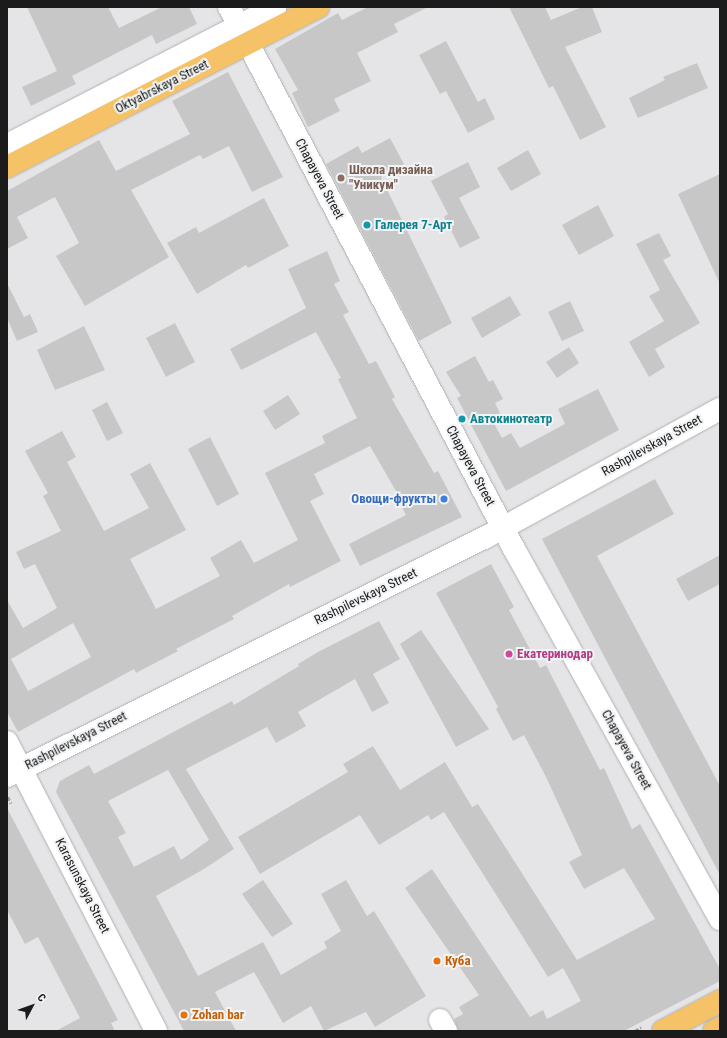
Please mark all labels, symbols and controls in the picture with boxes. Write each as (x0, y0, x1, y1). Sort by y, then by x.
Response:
street label: Oktyabrskaya Street (113, 57, 211, 117)
street label: Chapayeva Street (291, 136, 347, 222)
place label: Школа дизайна "Уникум" (349, 163, 433, 194)
marker: Школа дизайна "Уникум" (336, 173, 346, 183)
place label: Галерея 7-Арт (375, 217, 452, 233)
marker: Галерея 7-Арт (362, 220, 372, 230)
place label: Автокинотеатр (470, 411, 552, 427)
street label: Rashpilevskaya Street (599, 412, 705, 480)
marker: Автокинотеатр (457, 414, 467, 424)
street label: Chapayeva Street (442, 423, 498, 509)
place label: Овощи-фрукты (351, 491, 436, 507)
marker: Овощи-фрукты (439, 494, 449, 504)
street label: Rashpilevskaya Street (312, 565, 420, 629)
place label: Екатеринодар (517, 646, 593, 662)
marker: Екатеринодар (504, 649, 514, 659)
street label: Chapayeva Street (598, 707, 654, 793)
street label: Rashpilevskaya Street (22, 709, 130, 773)
street label: Karasunskaya Street (51, 836, 113, 936)
place label: Куба (445, 953, 471, 969)
marker: Куба (432, 956, 442, 966)
north arrow (12, 986, 52, 1026)
text: С (34, 991, 48, 1004)
place label: Zohan bar (192, 1007, 244, 1023)
marker: Zohan bar (179, 1010, 189, 1020)

